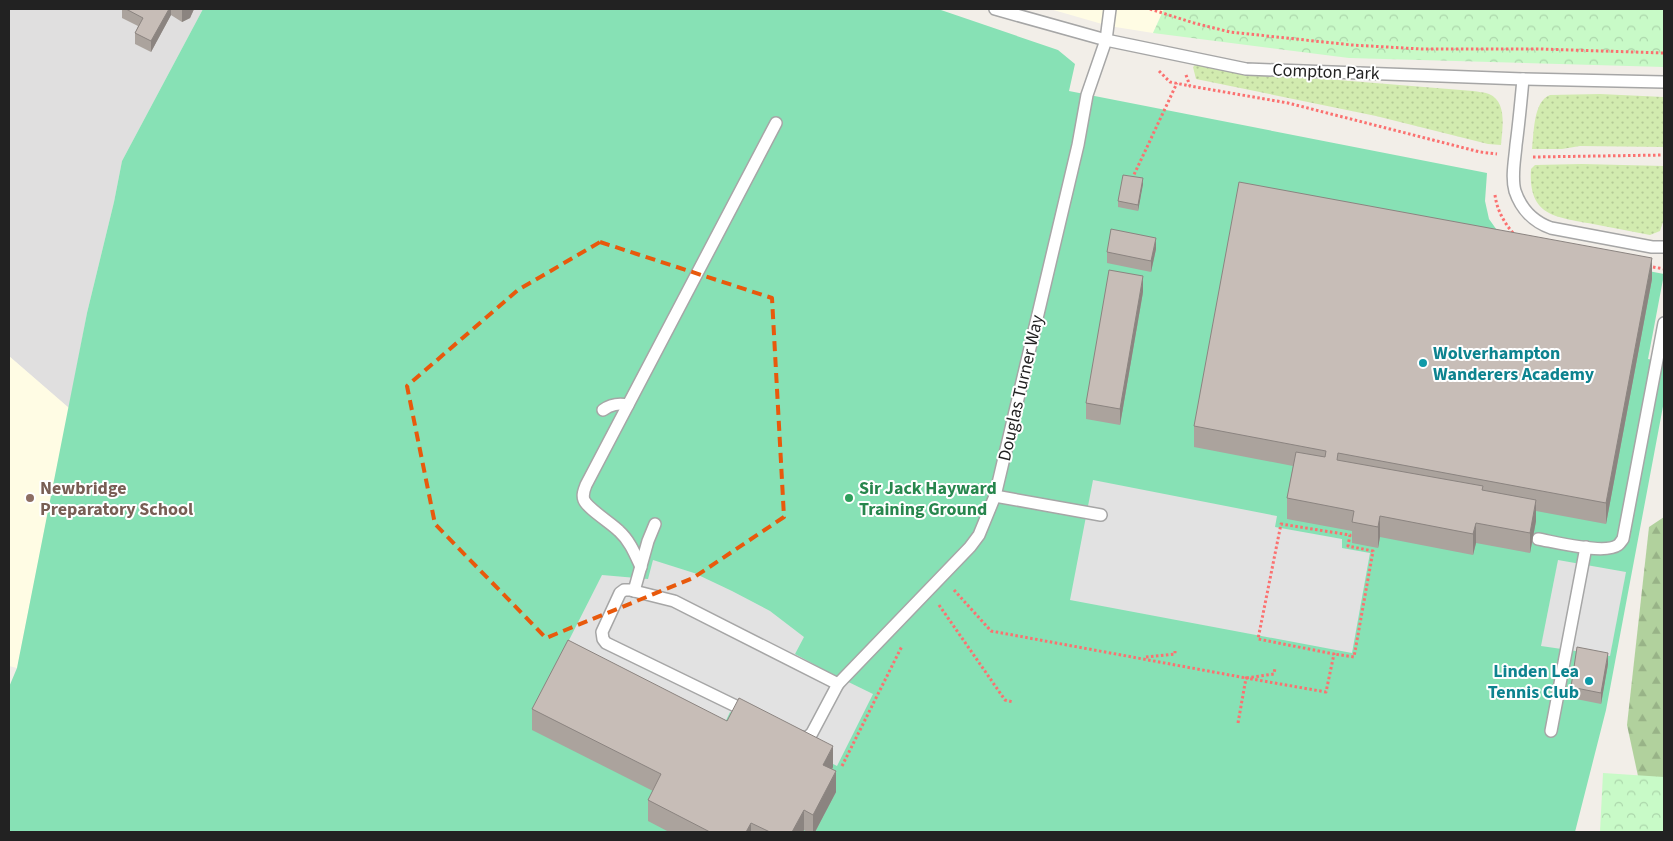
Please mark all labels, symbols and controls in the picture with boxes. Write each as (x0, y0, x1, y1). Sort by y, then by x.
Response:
street label: Compton Park (1272, 58, 1380, 86)
street label: Douglas Turner Way (992, 312, 1050, 464)
place label: Wolverhampton Wanderers Academy (1433, 341, 1595, 387)
marker: Wolverhampton Wanderers Academy (1417, 357, 1429, 369)
place label: Newbridge Preparatory School (40, 476, 193, 522)
place label: Sir Jack Hayward Training Ground (859, 476, 997, 522)
marker: Newbridge Preparatory School (24, 492, 36, 504)
marker: Sir Jack Hayward Training Ground (843, 492, 855, 504)
place label: Linden Lea Tennis Club (1488, 659, 1579, 705)
marker: Linden Lea Tennis Club (1583, 675, 1595, 687)

